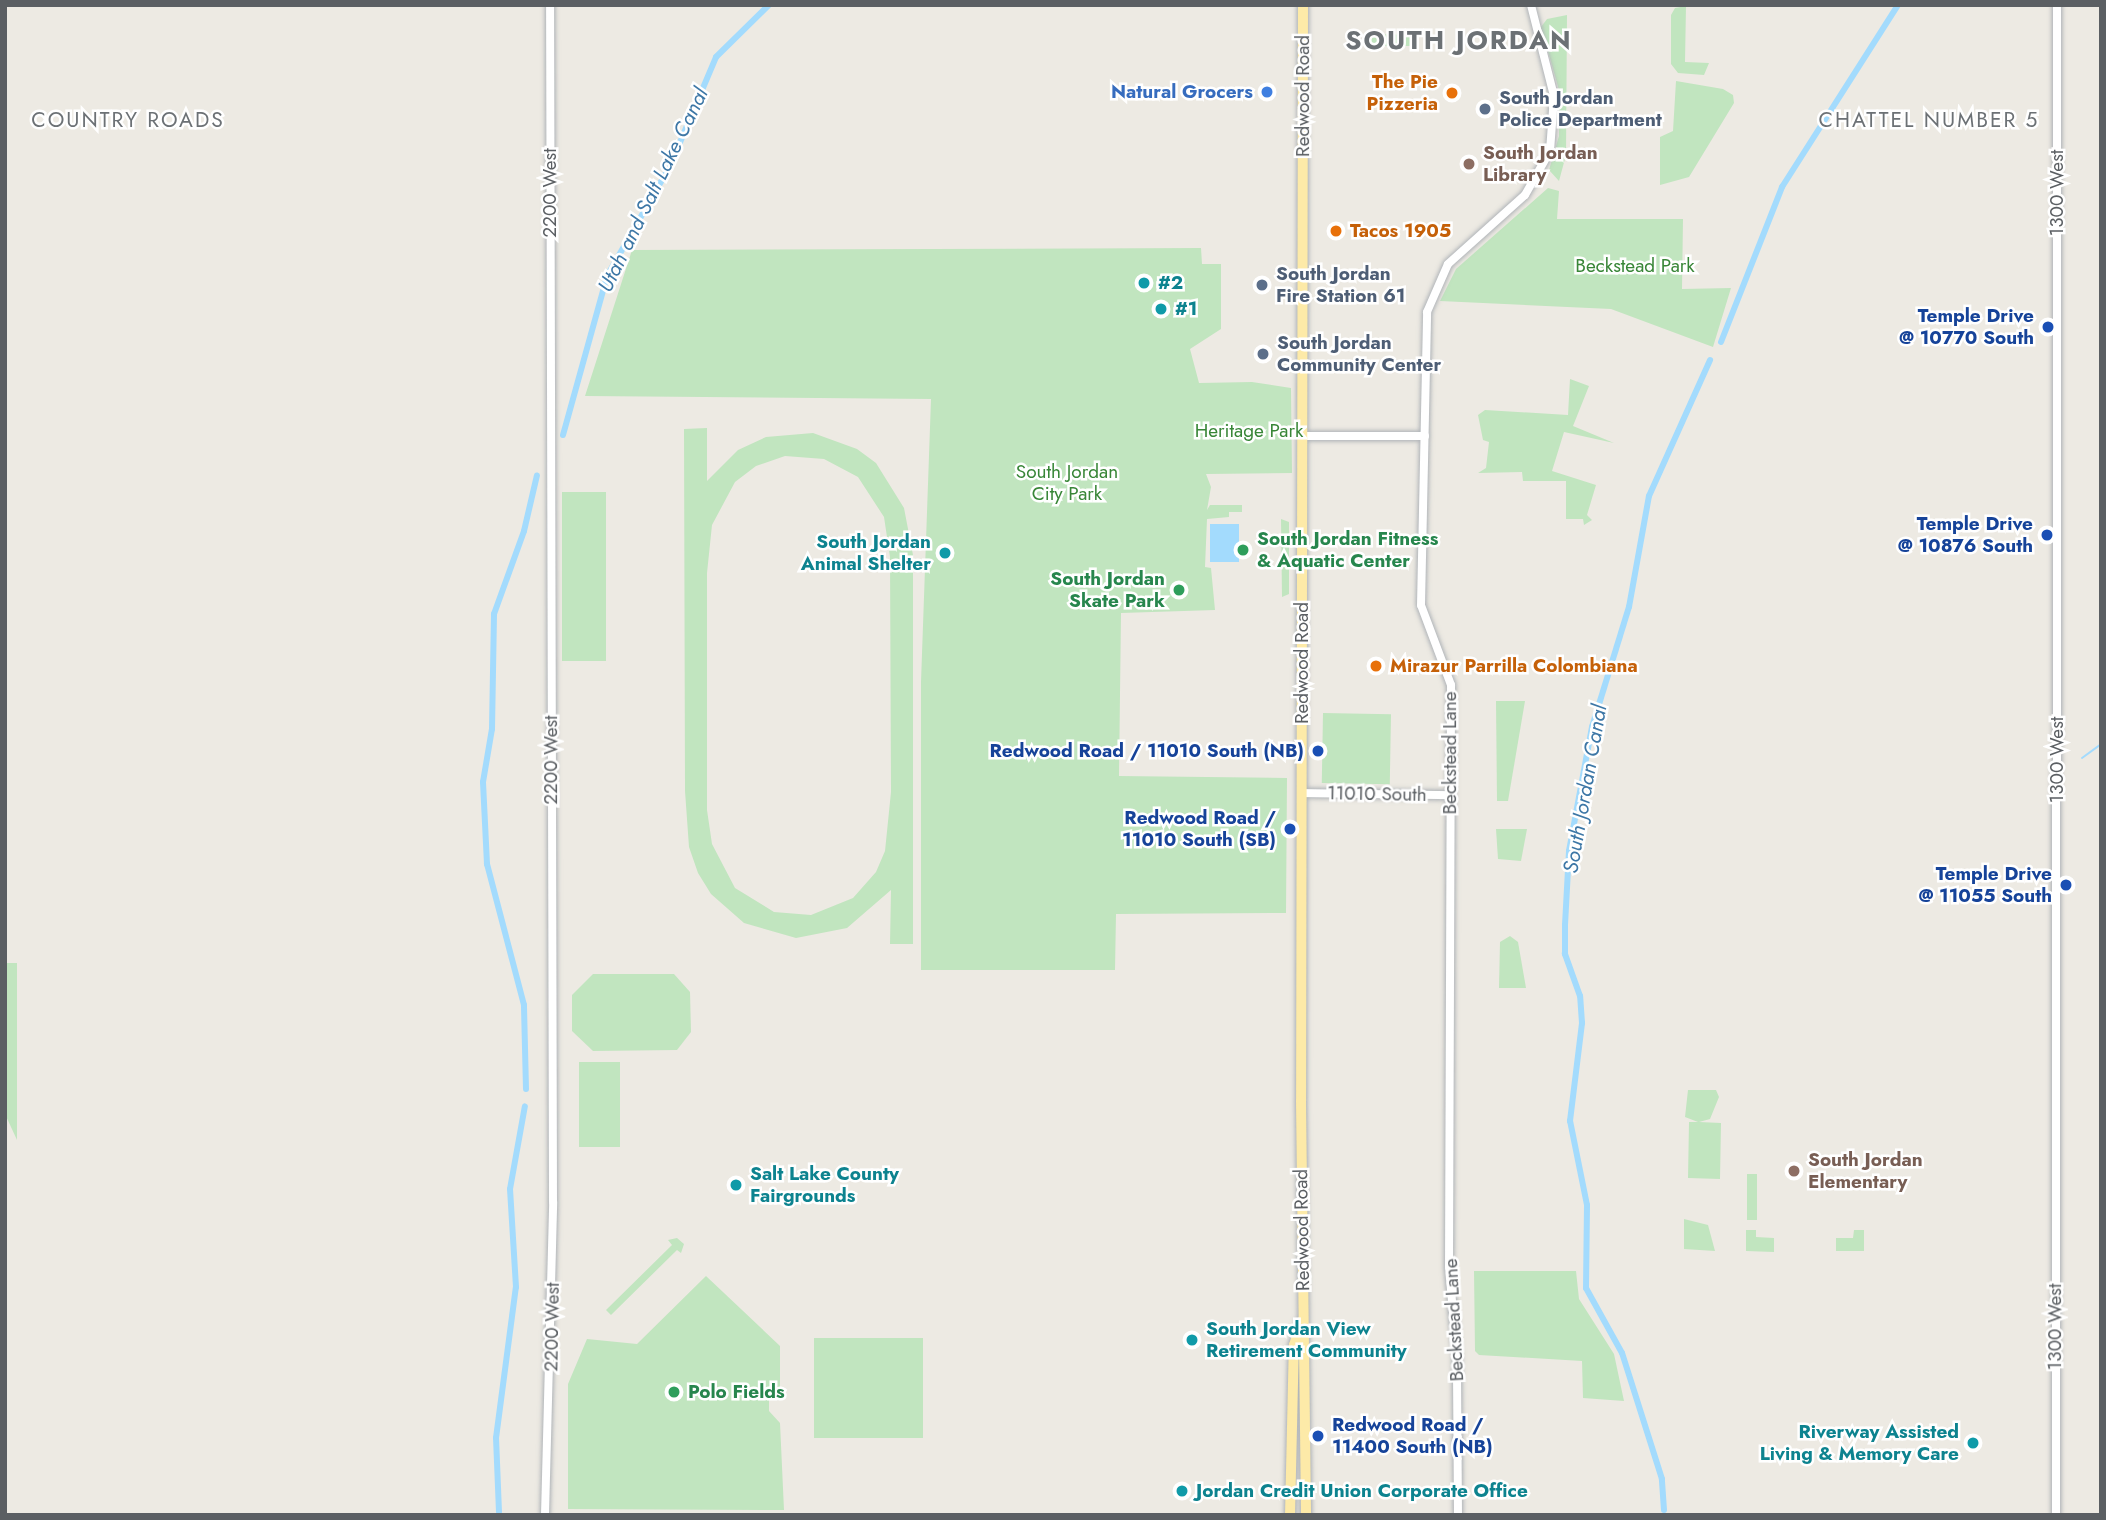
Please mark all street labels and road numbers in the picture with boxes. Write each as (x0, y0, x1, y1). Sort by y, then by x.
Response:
street label: Redwood Road (1292, 35, 1314, 157)
street label: 2200 West (539, 148, 561, 238)
street label: 1300 West (2046, 150, 2068, 236)
street label: Redwood Road (1291, 602, 1313, 724)
street label: Beckstead Lane (1439, 692, 1461, 814)
street label: 2200 West (540, 715, 562, 805)
street label: 1300 West (2046, 717, 2068, 803)
street label: 11010 South (1327, 782, 1427, 806)
street label: Redwood Road (1290, 1169, 1314, 1291)
street label: Beckstead Lane (1439, 1258, 1469, 1382)
street label: 2200 West (540, 1282, 564, 1372)
street label: 1300 West (2044, 1284, 2066, 1370)

